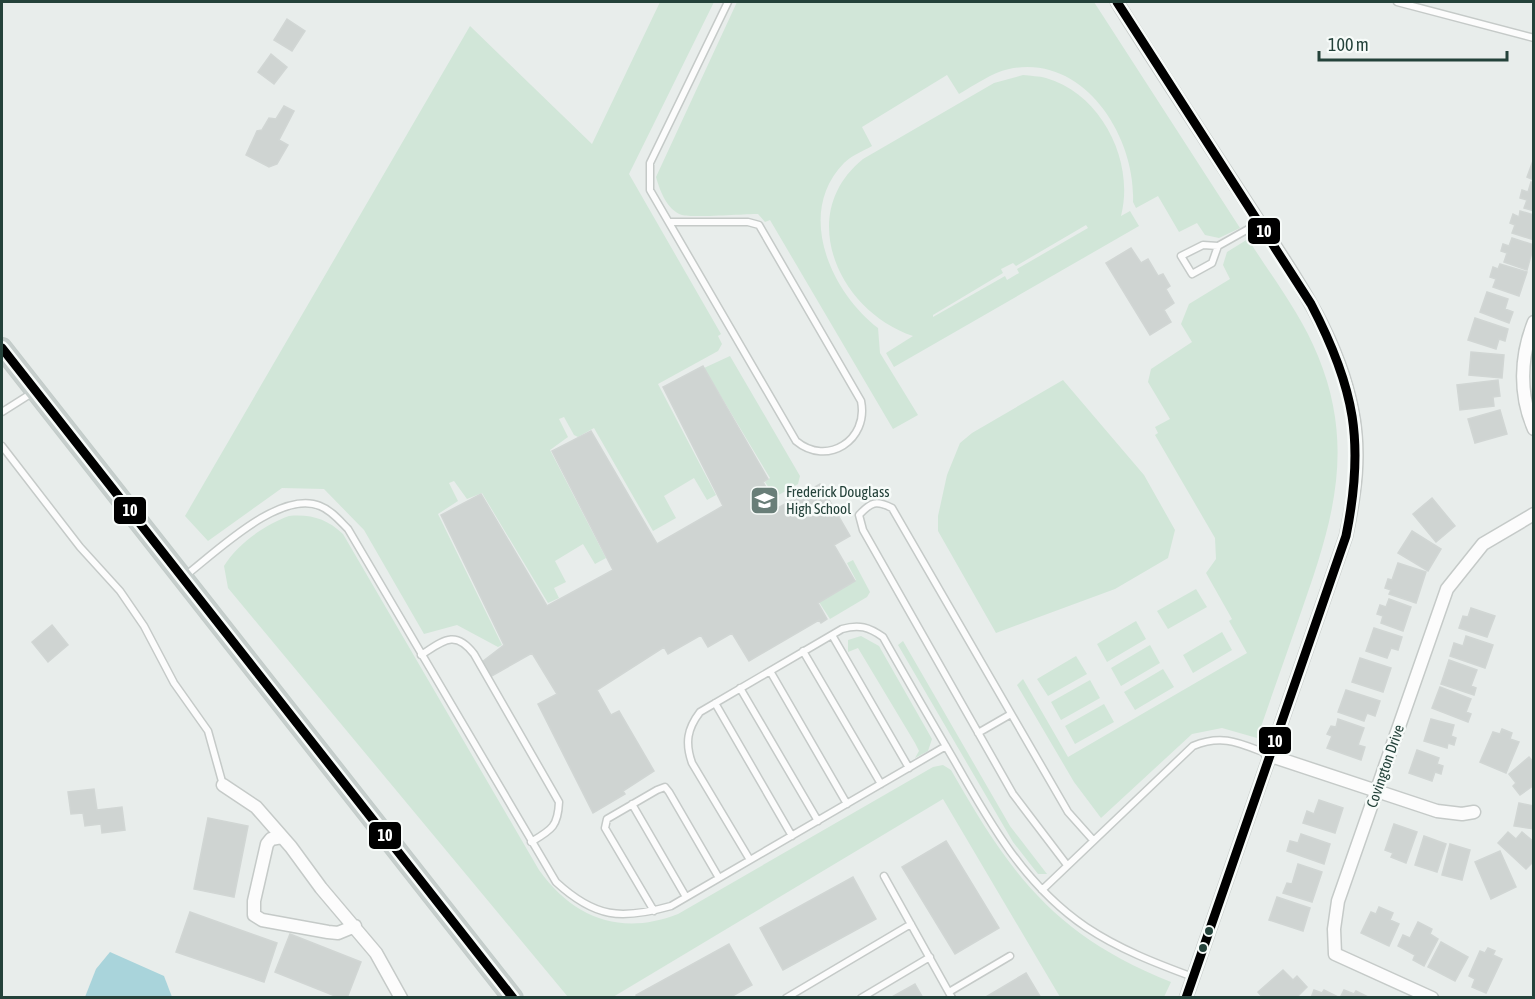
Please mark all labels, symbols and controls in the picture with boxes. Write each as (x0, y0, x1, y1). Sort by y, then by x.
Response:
scale bar (1319, 24, 1506, 62)
text: 100 m (1328, 34, 1369, 55)
line badge: 10 (1247, 217, 1281, 245)
text: 10 (1256, 222, 1272, 240)
place label: Frederick Douglass High School (786, 483, 890, 517)
school or university icon: Frederick Douglass High School (749, 484, 781, 516)
line badge: 10 (113, 496, 147, 525)
text: 10 (122, 501, 138, 519)
street label: Covington Drive (1363, 722, 1407, 810)
line badge: 10 (1258, 726, 1292, 755)
text: 10 (1267, 732, 1283, 750)
line badge: 10 (368, 821, 402, 850)
text: 10 (377, 826, 393, 844)
unlabelled marker (1203, 925, 1215, 937)
unlabelled marker (1197, 942, 1209, 954)

